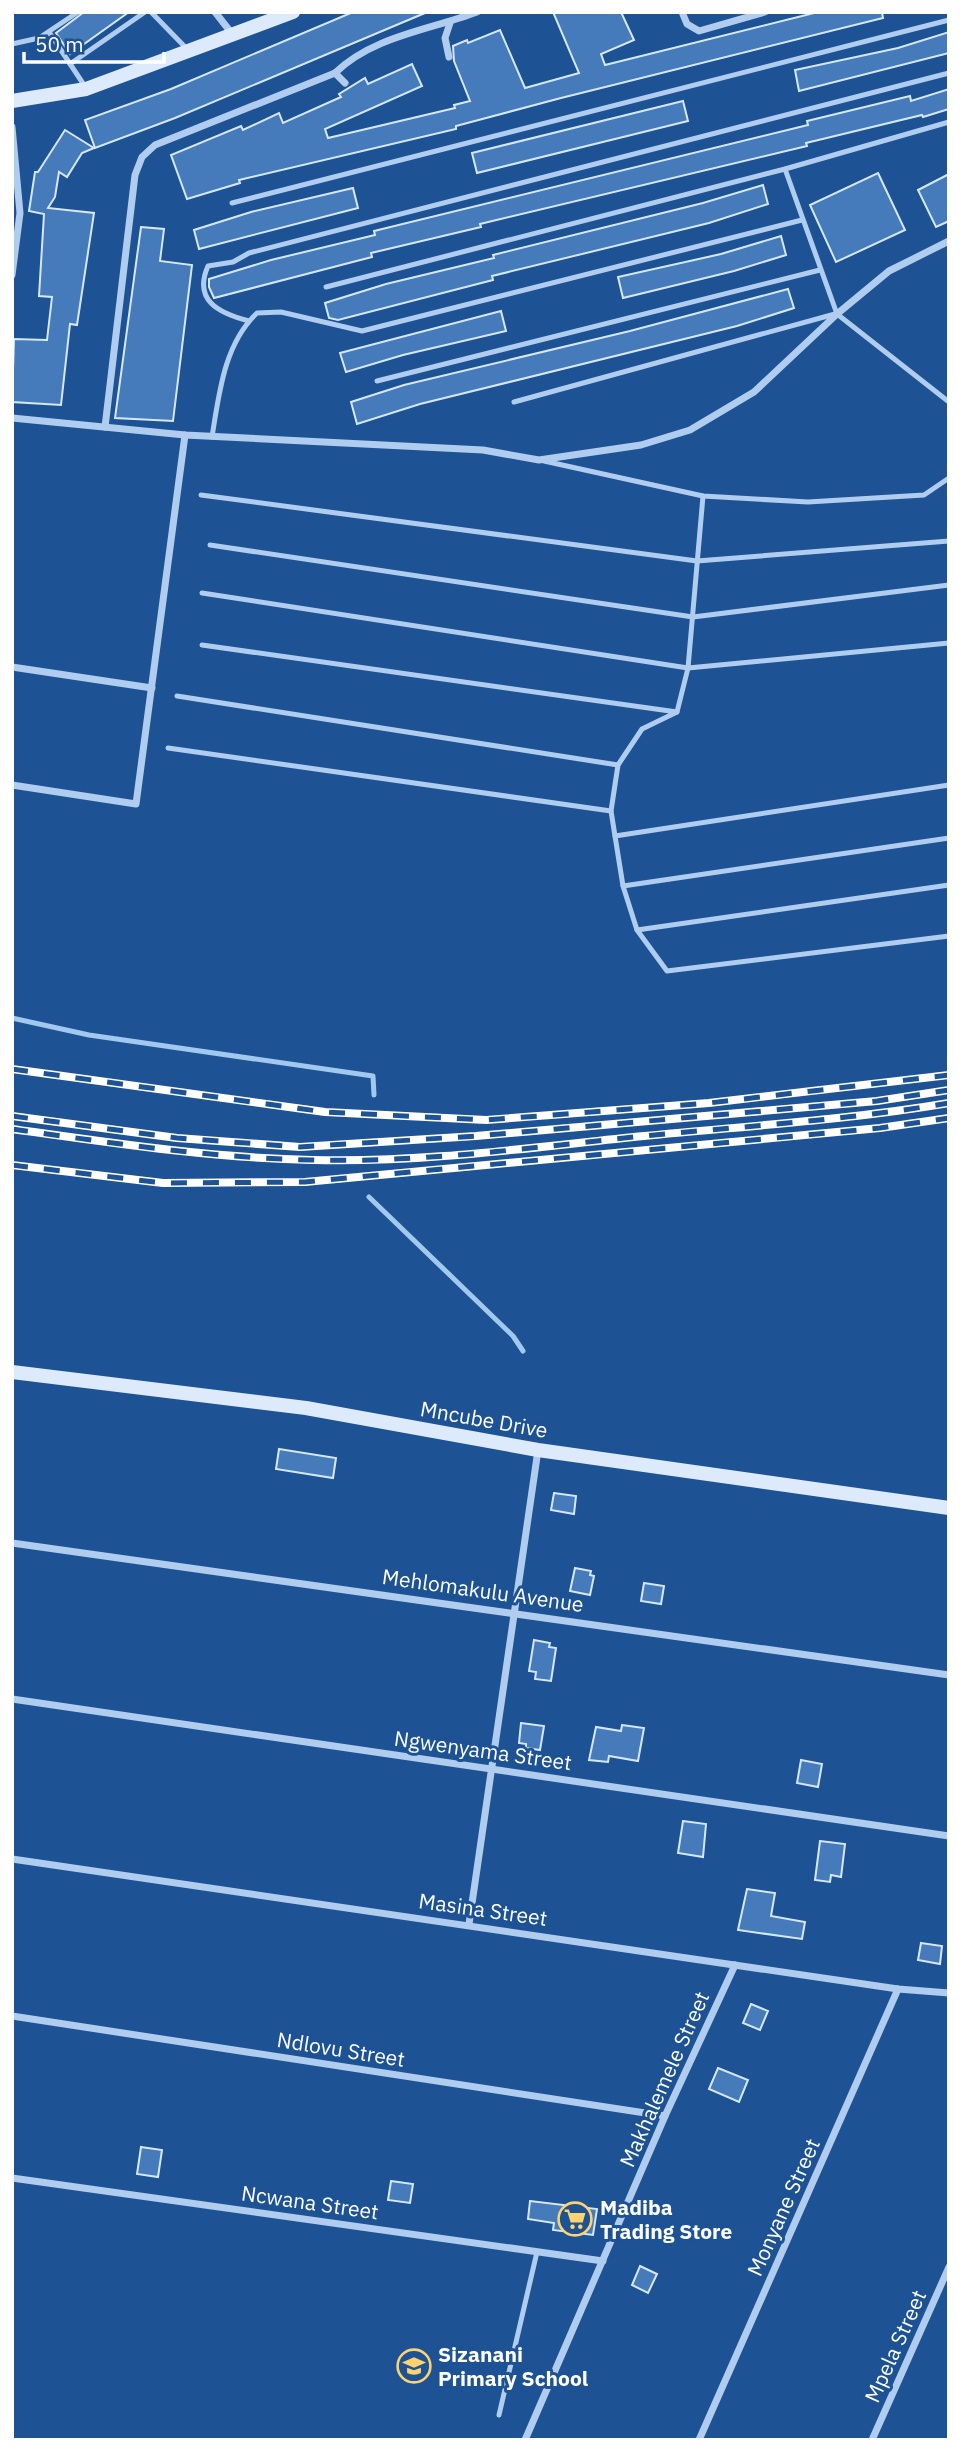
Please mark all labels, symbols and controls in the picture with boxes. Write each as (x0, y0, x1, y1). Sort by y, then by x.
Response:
scale bar (24, 21, 164, 65)
text: 50 m (35, 30, 84, 58)
street label: Mncube Drive (418, 1394, 550, 1444)
street label: Mehlomakulu Avenue (381, 1562, 585, 1618)
street label: Ngwenyama Street (392, 1724, 574, 1776)
street label: Masina Street (417, 1886, 549, 1932)
street label: Makhalemele Street (613, 1987, 715, 2171)
street label: Ndlovu Street (275, 2025, 407, 2073)
street label: Monyane Street (740, 2134, 826, 2280)
street label: Ncwana Street (240, 2179, 380, 2225)
place label: Madiba Trading Store (600, 2193, 732, 2245)
supermarket icon: Madiba Trading Store (556, 2200, 594, 2238)
street label: Mpela Street (858, 2285, 932, 2407)
place label: Sizanani Primary School (438, 2340, 588, 2392)
school or university icon: Sizanani Primary School (395, 2347, 433, 2385)

